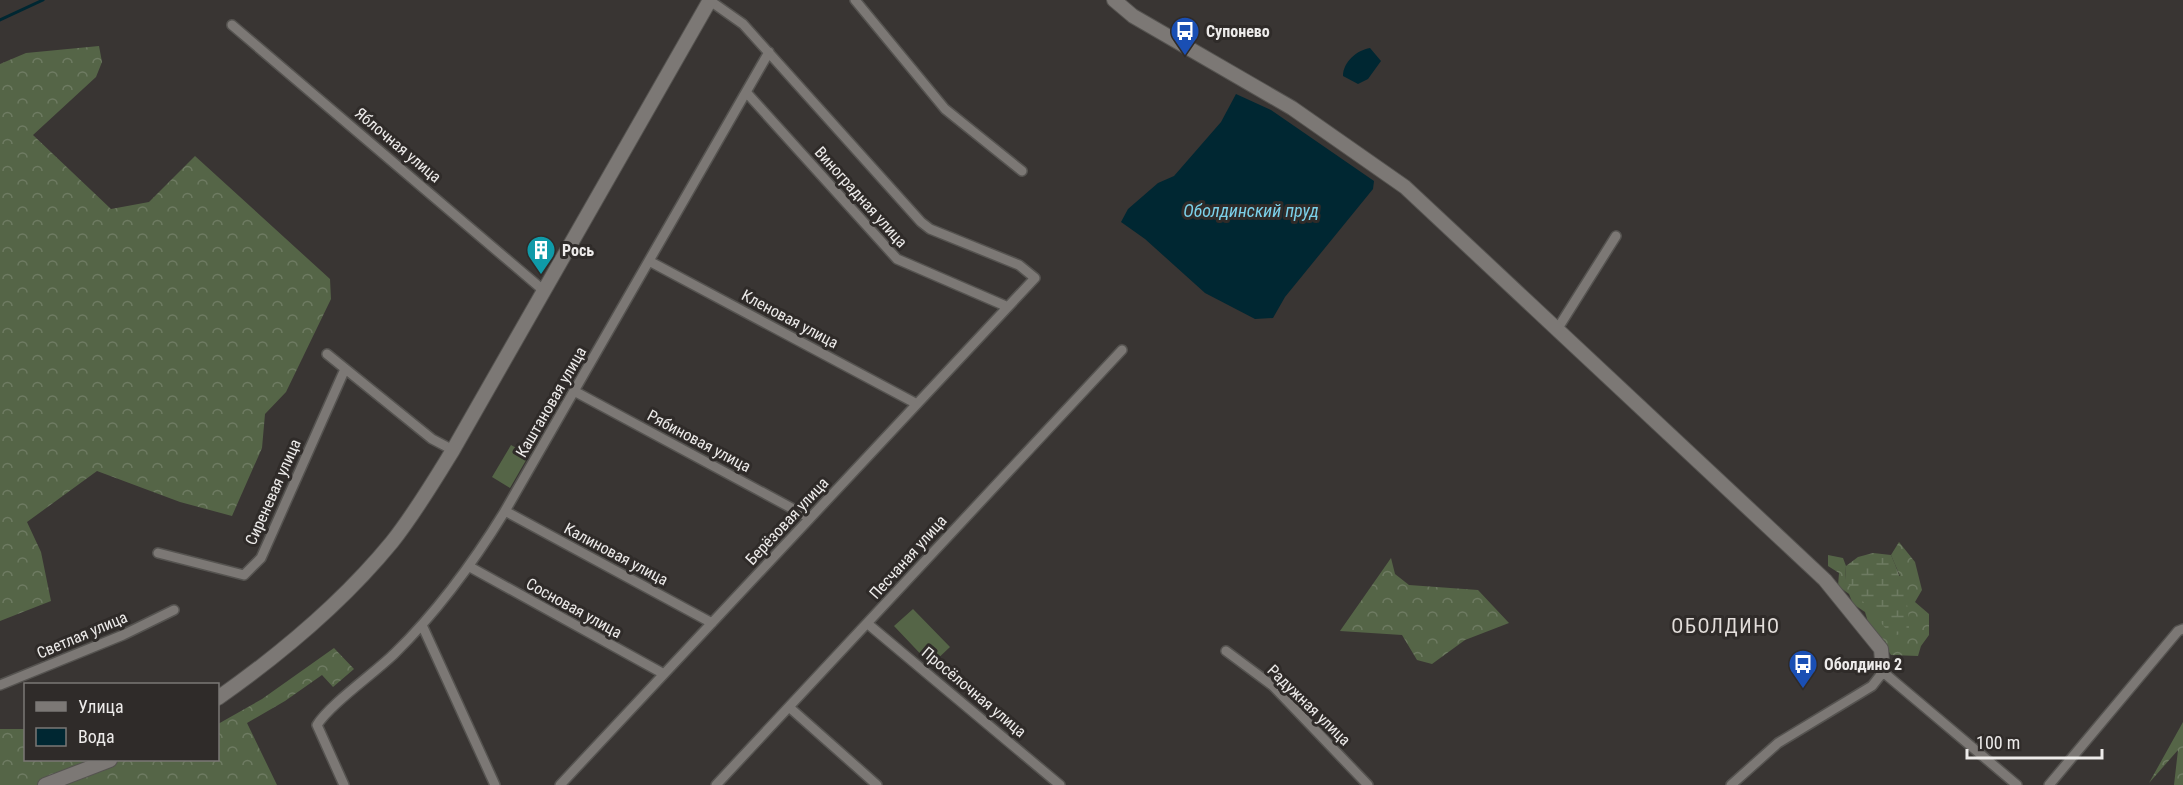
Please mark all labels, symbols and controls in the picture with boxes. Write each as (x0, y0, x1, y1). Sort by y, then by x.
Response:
bus stop icon: Супонево (1169, 15, 1201, 57)
place label: Супонево (1206, 22, 1270, 41)
street label: Яблочная улица (351, 103, 445, 187)
street label: Виноградная улица (811, 143, 911, 251)
water label: Оболдинский пруд (1183, 200, 1319, 221)
building icon: Рось (525, 234, 557, 276)
place label: Рось (562, 241, 594, 260)
street label: Кленовая улица (738, 286, 842, 352)
street label: Каштановая улица (512, 343, 590, 461)
street label: Рябиновая улица (644, 406, 754, 476)
street label: Сиреневая улица (241, 436, 305, 548)
street label: Берёзовая улица (742, 473, 832, 569)
street label: Песчаная улица (865, 511, 951, 603)
street label: Калиновая улица (561, 519, 671, 589)
street label: Сосновая улица (523, 574, 625, 642)
street label: Светлая улица (34, 607, 130, 663)
district label: ОБОЛДИНО (1671, 614, 1781, 638)
street label: Просёлочная улица (918, 643, 1030, 741)
bus stop icon: Оболдино 2 (1787, 648, 1819, 690)
place label: Оболдино 2 (1824, 655, 1902, 674)
street label: Радужная улица (1263, 661, 1355, 749)
legend (24, 683, 219, 761)
text: Улица (78, 696, 124, 717)
scale bar (1967, 722, 2102, 760)
text: Вода (78, 726, 115, 747)
text: 100 m (1976, 732, 2020, 753)

